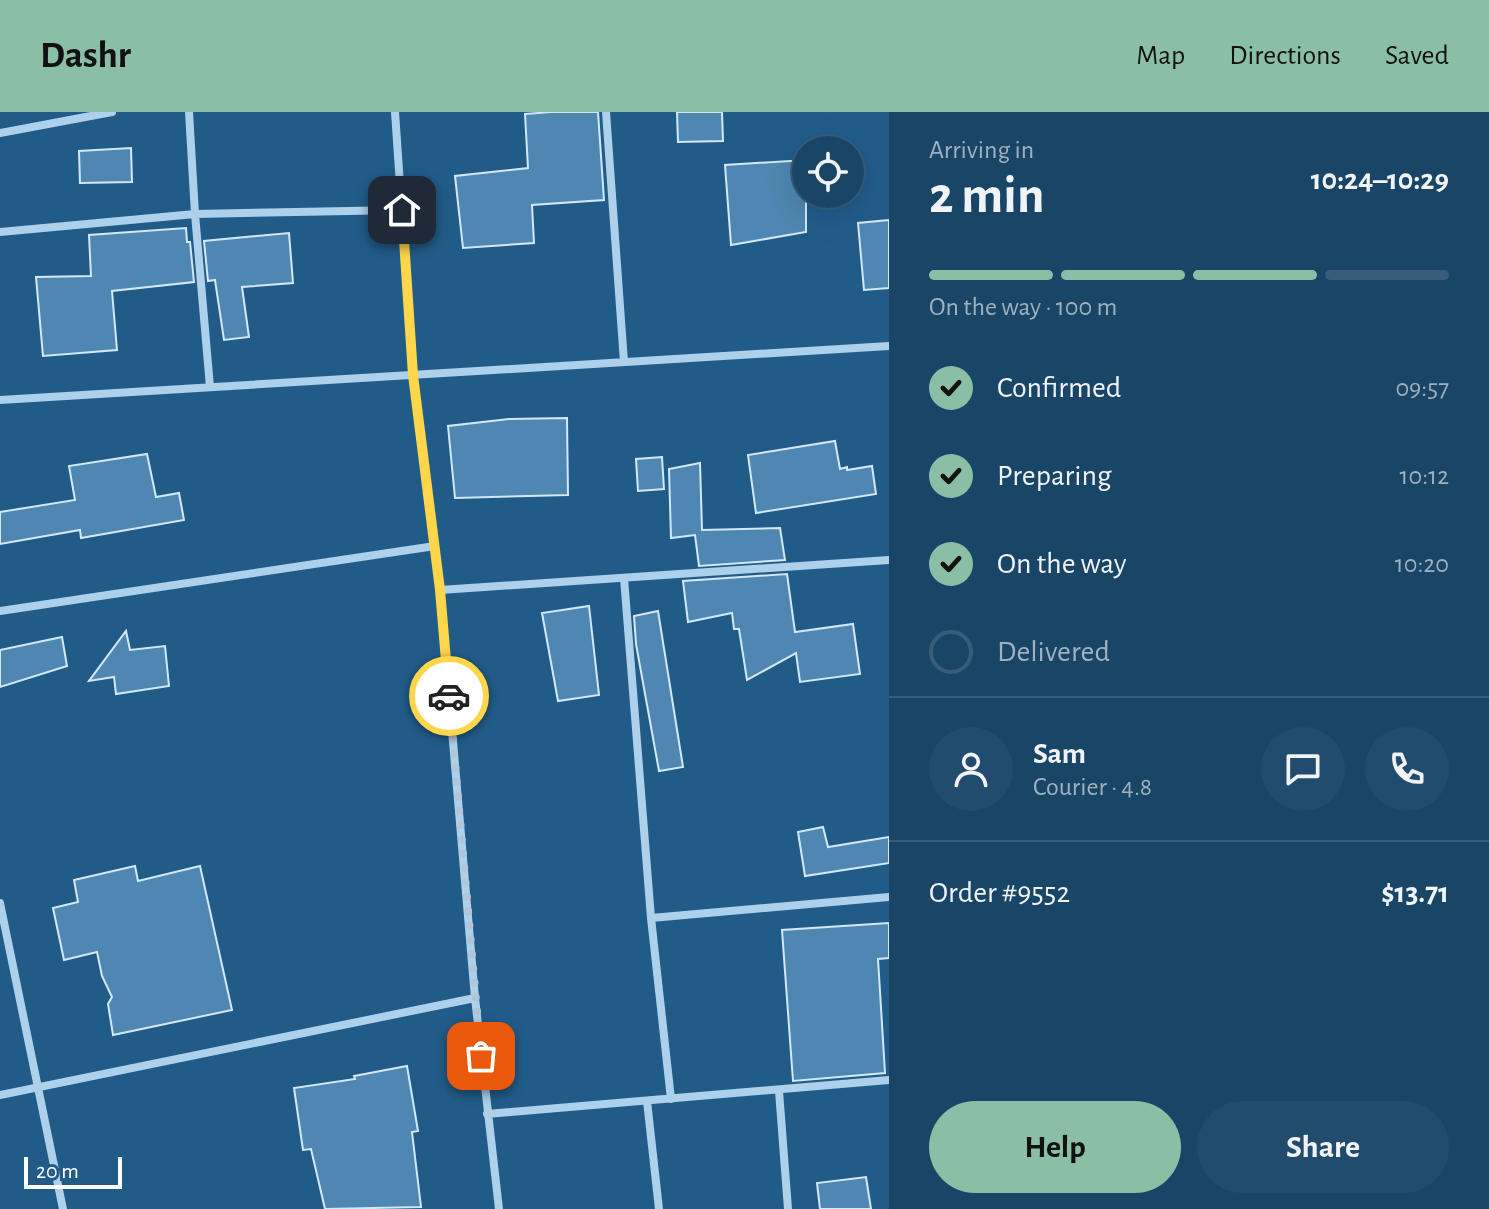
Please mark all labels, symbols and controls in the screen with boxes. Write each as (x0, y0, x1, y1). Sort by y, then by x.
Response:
text: Dashr (40, 37, 131, 75)
text: Map (1136, 42, 1185, 70)
text: Directions (1229, 42, 1341, 70)
text: Saved (1385, 42, 1449, 70)
map controls (792, 136, 864, 208)
button: locate (792, 136, 864, 208)
text: Arriving in (929, 137, 1034, 163)
text: 10:24–10:29 (1311, 165, 1449, 195)
text: 2 min (929, 170, 1044, 222)
pin (368, 176, 436, 244)
icon: home (380, 188, 424, 232)
text: On the way · 100 m (929, 294, 1117, 320)
icon: check (929, 366, 973, 410)
text: Confirmed (997, 373, 1121, 403)
text: 09:57 (1395, 375, 1449, 401)
icon: check (929, 454, 973, 498)
text: Preparing (997, 461, 1112, 491)
text: 10:12 (1400, 463, 1449, 489)
icon: check (929, 542, 973, 586)
text: On the way (997, 549, 1126, 579)
text: 10:20 (1395, 551, 1449, 577)
text: Delivered (997, 637, 1110, 667)
courier (409, 656, 489, 736)
icon: car (427, 674, 471, 718)
button: person (929, 727, 1013, 811)
button: chat (1261, 727, 1345, 811)
button: phone (1365, 727, 1449, 811)
text: Sam (1033, 739, 1086, 769)
text: Courier · 4.8 (1033, 774, 1152, 800)
text: Order #9552 (929, 878, 1070, 908)
text: $13.71 (1381, 878, 1449, 908)
pin (447, 1022, 515, 1090)
icon: bag (459, 1034, 503, 1078)
button: Help (929, 1101, 1181, 1193)
button: Share (1197, 1101, 1449, 1193)
scale bar (24, 1153, 122, 1189)
text: 20 m (36, 1160, 79, 1182)

